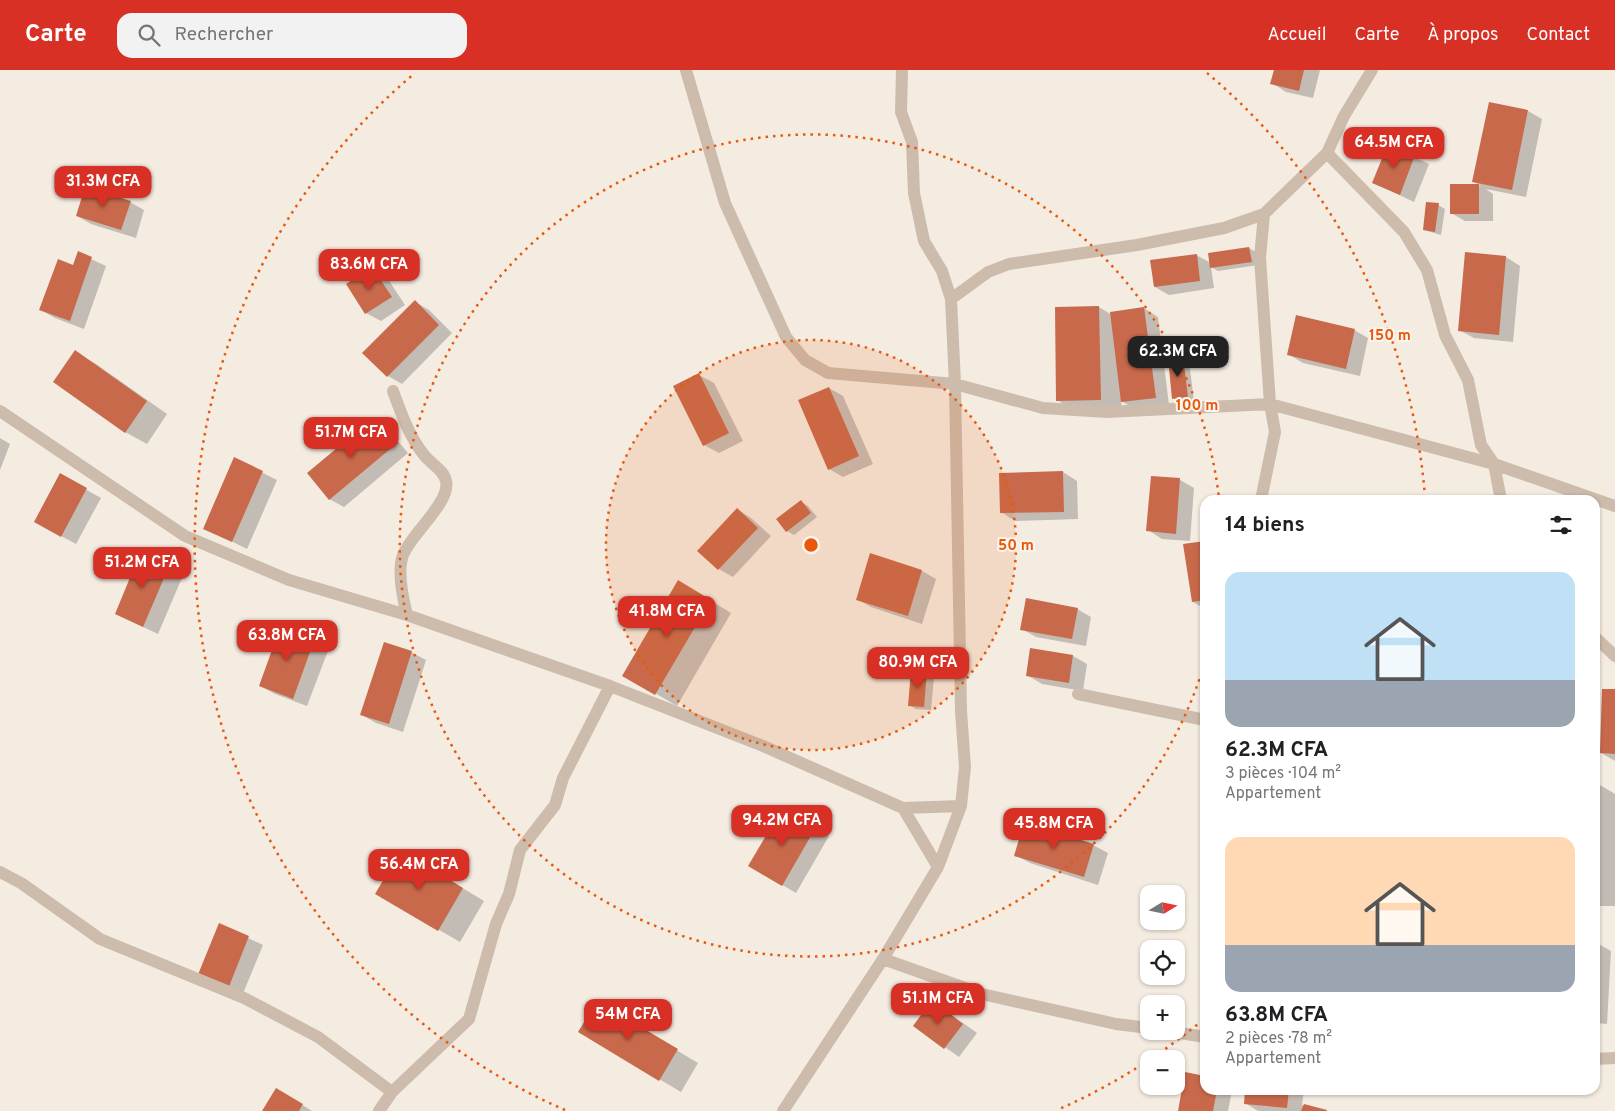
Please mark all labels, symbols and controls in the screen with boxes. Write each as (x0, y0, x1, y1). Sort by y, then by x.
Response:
search box (117, 13, 467, 58)
text: Carte (25, 20, 87, 50)
icon: search (135, 21, 163, 49)
text: Rechercher (175, 23, 273, 47)
text: Accueil (1267, 24, 1326, 47)
text: Carte (1354, 24, 1399, 47)
text: À propos (1427, 24, 1498, 47)
text: Contact (1526, 24, 1590, 47)
pin: 64.5M CFA (1337, 126, 1451, 169)
text: 64.5M CFA (1354, 133, 1434, 153)
pin: 31.3M CFA (46, 166, 160, 208)
text: 31.3M CFA (65, 172, 141, 192)
pin: 83.6M CFA (312, 248, 426, 291)
text: 83.6M CFA (330, 255, 408, 275)
text: 150 m (1369, 327, 1411, 346)
pin: 62.3M CFA (1121, 336, 1235, 378)
text: 62.3M CFA (1139, 342, 1217, 362)
text: 100 m (1176, 397, 1218, 416)
pin: 51.7M CFA (294, 416, 408, 459)
text: 51.7M CFA (315, 423, 387, 443)
icon: filters (1547, 511, 1575, 539)
text: 14 biens (1225, 512, 1305, 539)
centre of rings (802, 536, 820, 554)
text: 50 m (998, 537, 1034, 556)
pin: 51.2M CFA (85, 546, 199, 589)
text: 51.2M CFA (104, 553, 180, 573)
pin: 41.8M CFA (610, 596, 724, 638)
text: 41.8M CFA (629, 602, 705, 622)
icon: home (1355, 604, 1445, 694)
pin: 63.8M CFA (230, 620, 344, 662)
text: 63.8M CFA (248, 626, 326, 646)
pin: 80.9M CFA (861, 646, 975, 689)
text: 80.9M CFA (878, 653, 958, 673)
text: 62.3M CFA (1225, 737, 1328, 764)
text: 3 pièces · 104 m² (1225, 764, 1341, 784)
text: Appartement (1225, 784, 1321, 804)
pin: 94.2M CFA (725, 804, 839, 847)
pin: 45.8M CFA (997, 808, 1111, 850)
text: 94.2M CFA (742, 811, 822, 831)
text: 45.8M CFA (1014, 814, 1094, 834)
pin: 56.4M CFA (362, 848, 476, 891)
text: 56.4M CFA (379, 855, 459, 875)
icon: home (1355, 869, 1445, 959)
north arrow (1140, 885, 1185, 930)
map controls (1140, 885, 1185, 1095)
button: locate (1140, 940, 1185, 985)
pin: 51.1M CFA (881, 982, 995, 1025)
text: 51.1M CFA (902, 989, 974, 1009)
button: + (1140, 995, 1185, 1040)
pin: 54M CFA (582, 998, 674, 1041)
text: 63.8M CFA (1225, 1002, 1328, 1029)
text: 54M CFA (595, 1005, 661, 1025)
text: 2 pièces · 78 m² (1225, 1029, 1332, 1049)
text: Appartement (1225, 1049, 1321, 1069)
button: − (1140, 1050, 1185, 1095)

